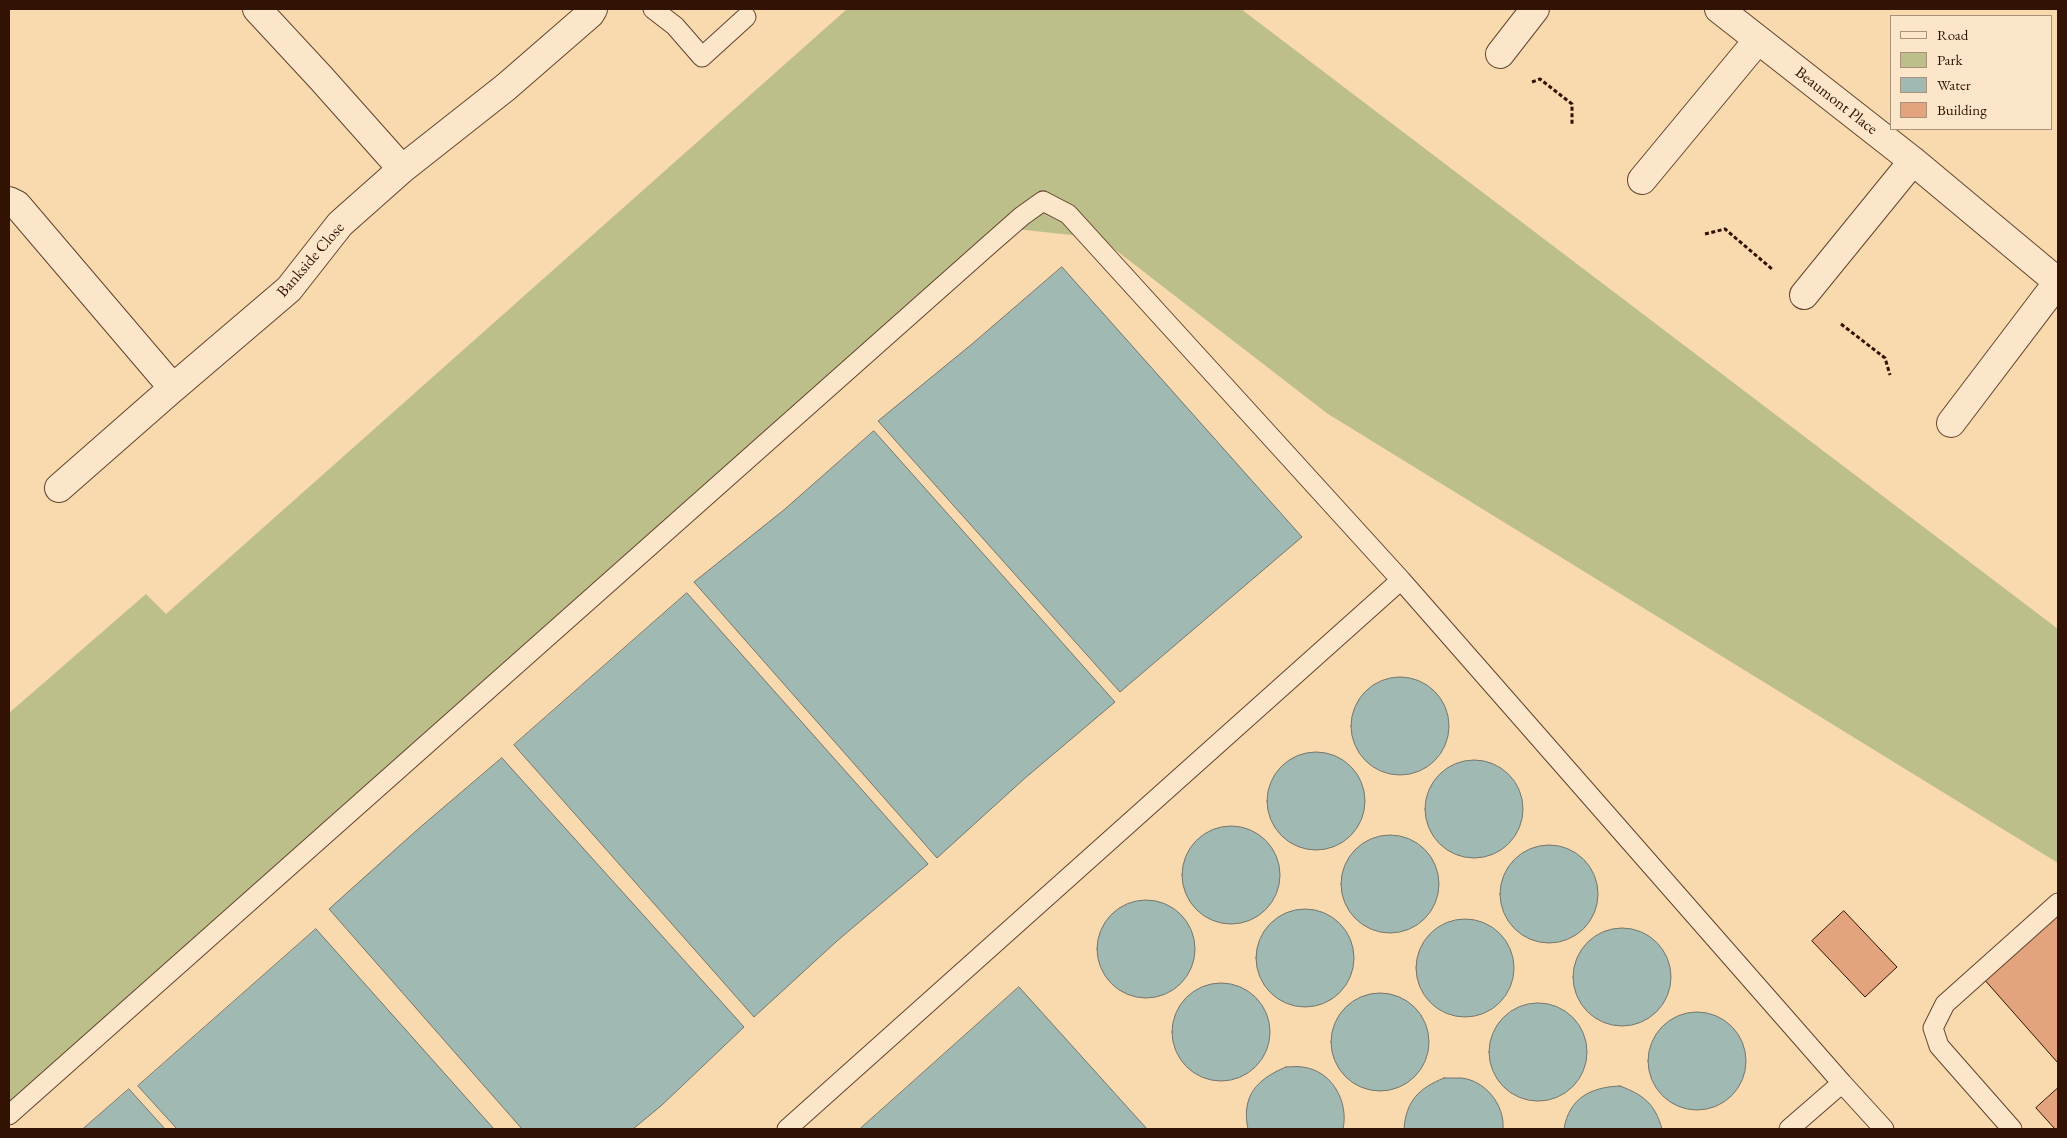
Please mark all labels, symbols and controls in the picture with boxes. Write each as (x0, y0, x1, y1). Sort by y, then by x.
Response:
legend (1890, 15, 2052, 130)
text: Road (1937, 25, 1968, 44)
text: Park (1937, 50, 1963, 69)
street label: Beaumont Place (1791, 63, 1881, 139)
text: Water (1937, 75, 1971, 94)
text: Building (1937, 100, 1987, 119)
street label: Bankside Close (273, 219, 349, 301)

